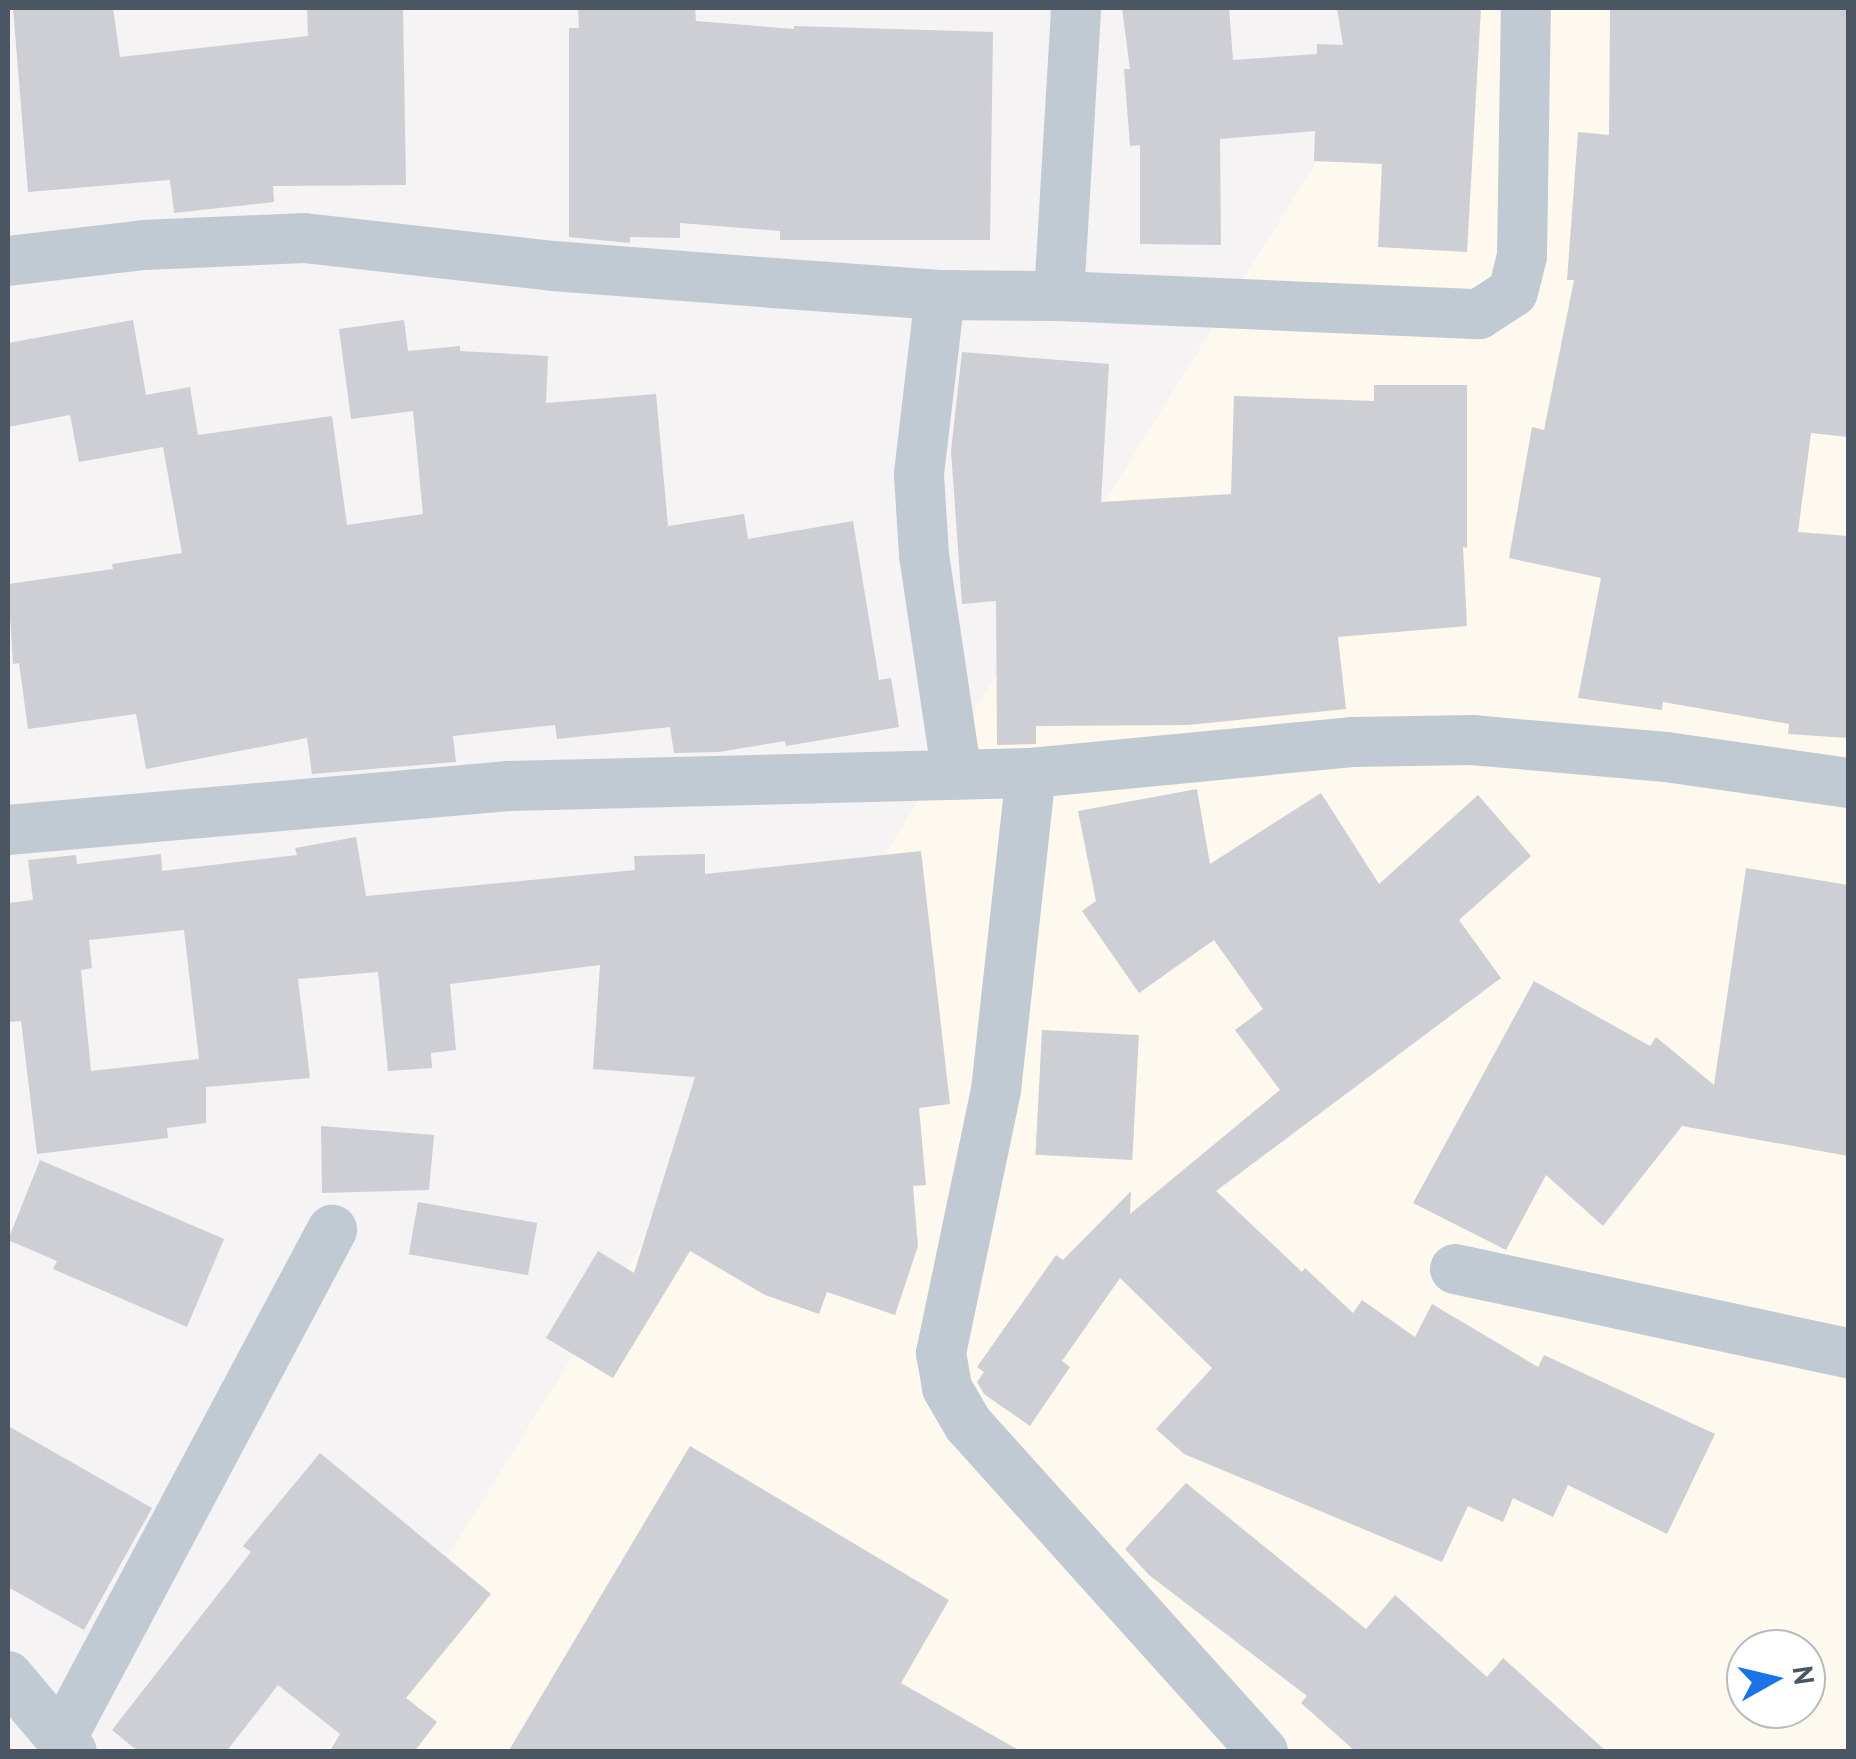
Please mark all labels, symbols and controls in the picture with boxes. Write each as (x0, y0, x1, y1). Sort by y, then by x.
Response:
north arrow (1726, 1629, 1826, 1729)
text: N (1785, 1663, 1824, 1687)

